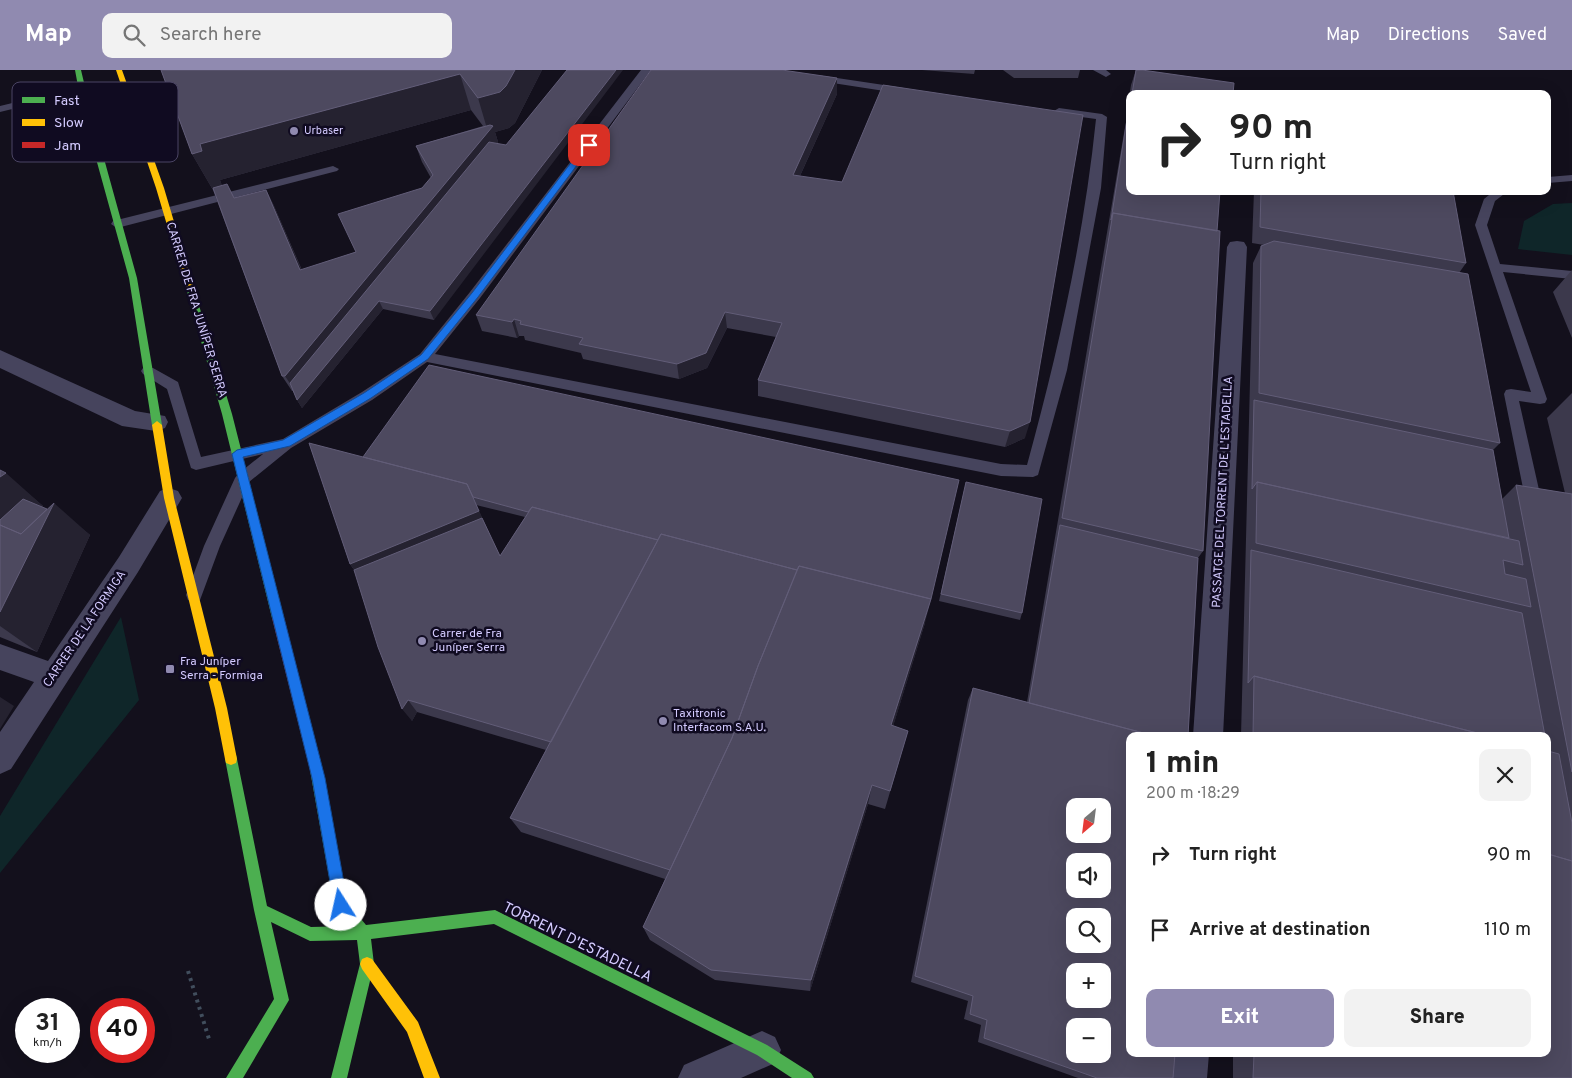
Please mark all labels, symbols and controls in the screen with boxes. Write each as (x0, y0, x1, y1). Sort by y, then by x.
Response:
search box (102, 13, 452, 58)
text: Map (25, 20, 72, 50)
icon: search (120, 21, 148, 49)
text: Search here (160, 23, 261, 47)
text: Map (1326, 24, 1360, 47)
text: Directions (1388, 24, 1470, 47)
text: Saved (1498, 24, 1547, 47)
legend (12, 82, 178, 162)
text: Fast (54, 93, 80, 110)
text: 90 m (1229, 107, 1313, 151)
icon: right (1146, 110, 1211, 175)
text: Slow (54, 115, 84, 132)
place label: Urbaser (304, 124, 344, 138)
pin (568, 124, 610, 166)
marker: Urbaser (288, 125, 300, 137)
icon: arrive (575, 131, 603, 159)
text: Jam (54, 138, 81, 155)
text: Turn right (1229, 150, 1326, 177)
street label: CARRER DE FRA JUNÍPER SERRA (162, 220, 230, 400)
street label: PASSATGE DEL TORRENT DE L'ESTADELLA (1209, 376, 1237, 608)
street label: CARRER DE LA FORMIGA (40, 568, 130, 690)
place label: Carrer de Fra Juníper Serra (432, 626, 505, 656)
marker: Carrer de Fra Juníper Serra (416, 635, 428, 647)
place label: Fra Juníper Serra - Formiga (180, 654, 263, 684)
marker: Fra Juníper Serra - Formiga (164, 663, 176, 675)
place label: Taxitronic Interfacom S.A.U. (673, 706, 766, 736)
marker: Taxitronic Interfacom S.A.U. (657, 715, 669, 727)
text: 1 min (1146, 746, 1219, 783)
button: close (1479, 749, 1531, 801)
text: 200 m · 18:29 (1146, 784, 1240, 804)
north arrow (1066, 798, 1111, 842)
map controls (1066, 798, 1111, 1063)
icon: right (1146, 841, 1174, 869)
text: Turn right (1189, 843, 1277, 867)
text: 90 m (1487, 843, 1531, 867)
button: sound (1066, 853, 1111, 898)
position arrow (314, 878, 366, 930)
street label: TORRENT D'ESTADELLA (499, 898, 655, 988)
button: search (1066, 908, 1111, 953)
icon: arrive (1146, 916, 1174, 944)
text: Arrive at destination (1189, 918, 1370, 942)
text: 110 m (1484, 918, 1531, 942)
button: + (1066, 963, 1111, 1008)
button: Exit (1146, 989, 1334, 1047)
button: Share (1344, 989, 1531, 1047)
speed limit sign: 40 (90, 998, 155, 1063)
text: 31 (35, 1008, 60, 1040)
button: − (1066, 1018, 1111, 1063)
text: km/h (33, 1035, 62, 1051)

